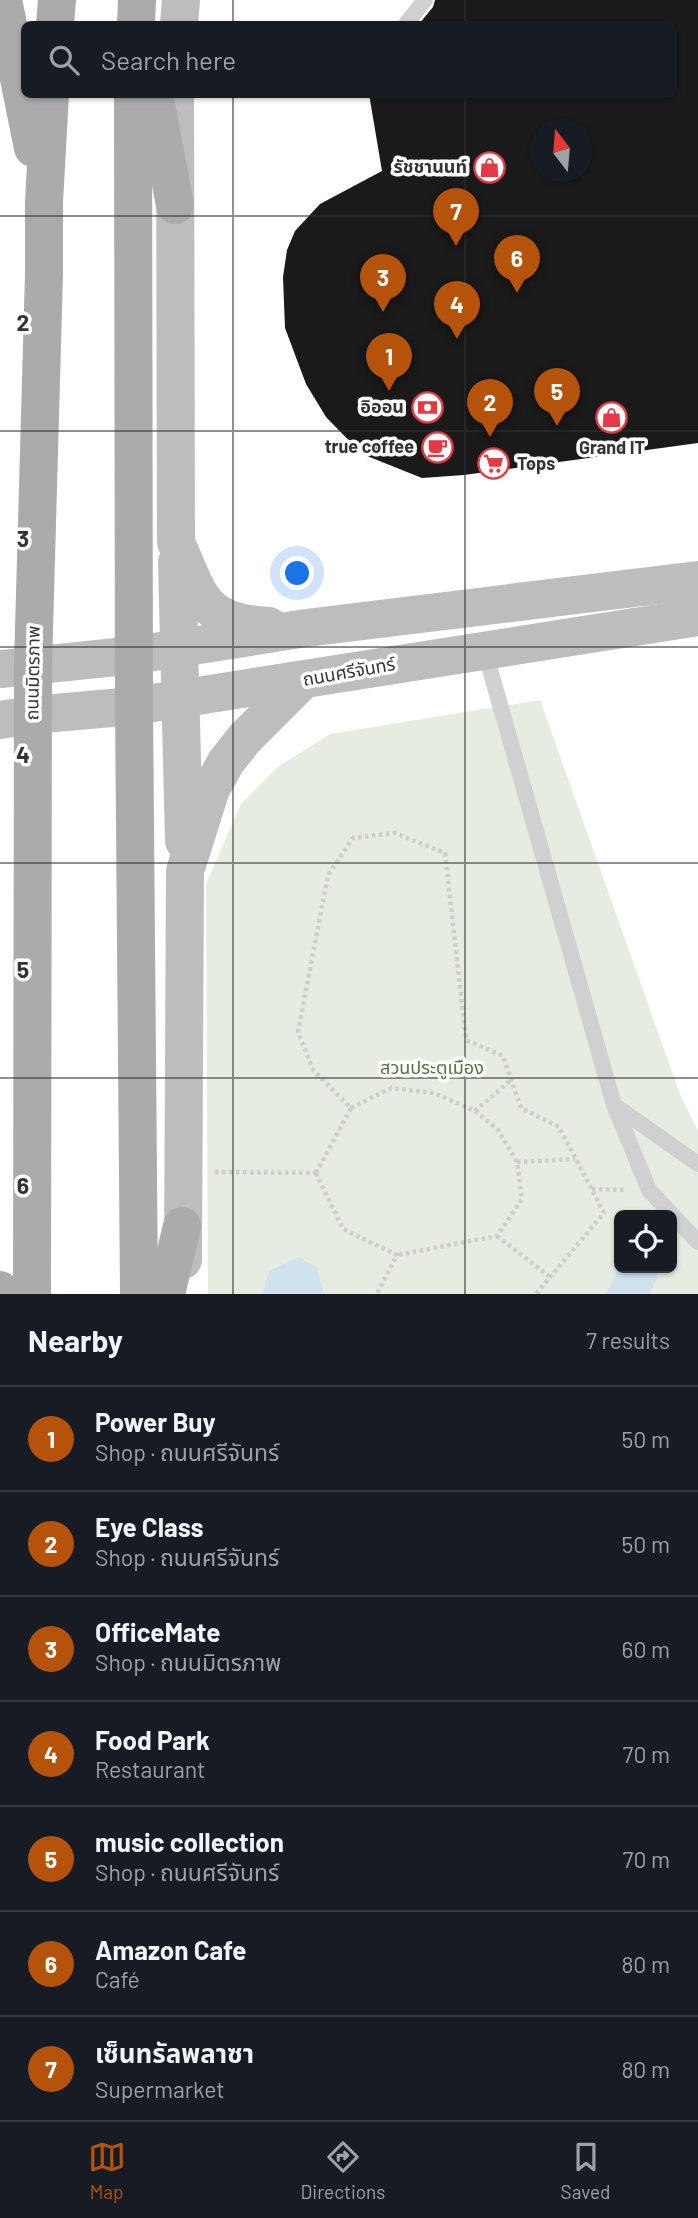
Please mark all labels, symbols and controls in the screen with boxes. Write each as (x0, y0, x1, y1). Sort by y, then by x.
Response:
search box (21, 21, 677, 98)
icon: search (45, 41, 83, 79)
text: Search here (101, 44, 236, 75)
north arrow (530, 119, 593, 182)
shop icon: รัชชานนท์ (473, 150, 507, 184)
place label: รัชชานนท์ (393, 155, 467, 177)
pin: 7 (433, 188, 479, 246)
pin: 6 (494, 235, 540, 293)
pin: 3 (360, 254, 406, 312)
pin: 4 (434, 281, 480, 339)
text: 2 (17, 308, 29, 336)
pin: 1 (366, 333, 412, 391)
pin: 5 (534, 368, 580, 426)
pin: 2 (467, 379, 513, 437)
bank icon: อิออน (410, 390, 444, 424)
place label: อิออน (360, 395, 404, 417)
shop icon: Grand IT (595, 401, 629, 435)
cafe icon: true coffee (420, 430, 454, 464)
place label: true coffee (325, 435, 414, 457)
place label: Grand IT (579, 436, 646, 458)
supermarket icon: Tops (477, 447, 511, 481)
place label: Tops (517, 452, 555, 474)
text: 3 (17, 524, 29, 552)
your location (280, 556, 314, 590)
street label: ถนนมิตรภาพ (20, 625, 44, 721)
street label: ถนนศรีจันทร์ (301, 652, 398, 690)
text: 4 (16, 740, 30, 768)
text: 5 (17, 955, 29, 983)
park label: สวนประตูเมือง (380, 1056, 484, 1080)
text: 6 (17, 1171, 29, 1199)
map controls (614, 1210, 677, 1273)
button: locate (614, 1210, 677, 1273)
text: Nearby (28, 1322, 123, 1358)
text: 7 results (586, 1326, 670, 1354)
text: Power Buy (95, 1406, 216, 1437)
text: 1 (47, 1425, 55, 1453)
text: 50 m (622, 1425, 670, 1453)
text: Shop · ถนนศรีจันทร์ (95, 1438, 279, 1466)
text: Eye Class (95, 1511, 204, 1542)
text: 2 (45, 1530, 57, 1558)
text: 50 m (622, 1530, 670, 1558)
text: Shop · ถนนศรีจันทร์ (95, 1543, 279, 1571)
text: OfficeMate (95, 1616, 220, 1647)
text: 3 (45, 1635, 57, 1663)
text: 60 m (622, 1635, 670, 1663)
text: Shop · ถนนมิตรภาพ (95, 1648, 281, 1676)
text: Food Park (95, 1724, 210, 1755)
text: 4 (44, 1740, 58, 1768)
text: 70 m (623, 1740, 670, 1768)
text: Restaurant (95, 1755, 205, 1783)
text: music collection (95, 1826, 284, 1857)
text: 5 (45, 1845, 57, 1873)
text: 70 m (623, 1845, 670, 1873)
text: Shop · ถนนศรีจันทร์ (95, 1858, 279, 1886)
text: Amazon Cafe (95, 1934, 246, 1965)
text: 6 (45, 1950, 57, 1978)
text: 80 m (621, 1950, 670, 1978)
text: Café (95, 1965, 140, 1993)
text: เซ็นทรัลพลาซา (95, 2037, 254, 2068)
text: 7 (45, 2055, 57, 2083)
text: 80 m (621, 2055, 670, 2083)
text: Supermarket (95, 2075, 225, 2103)
tab: Map (88, 2138, 126, 2203)
tab: Directions (301, 2138, 386, 2203)
tab: Saved (561, 2138, 610, 2203)

